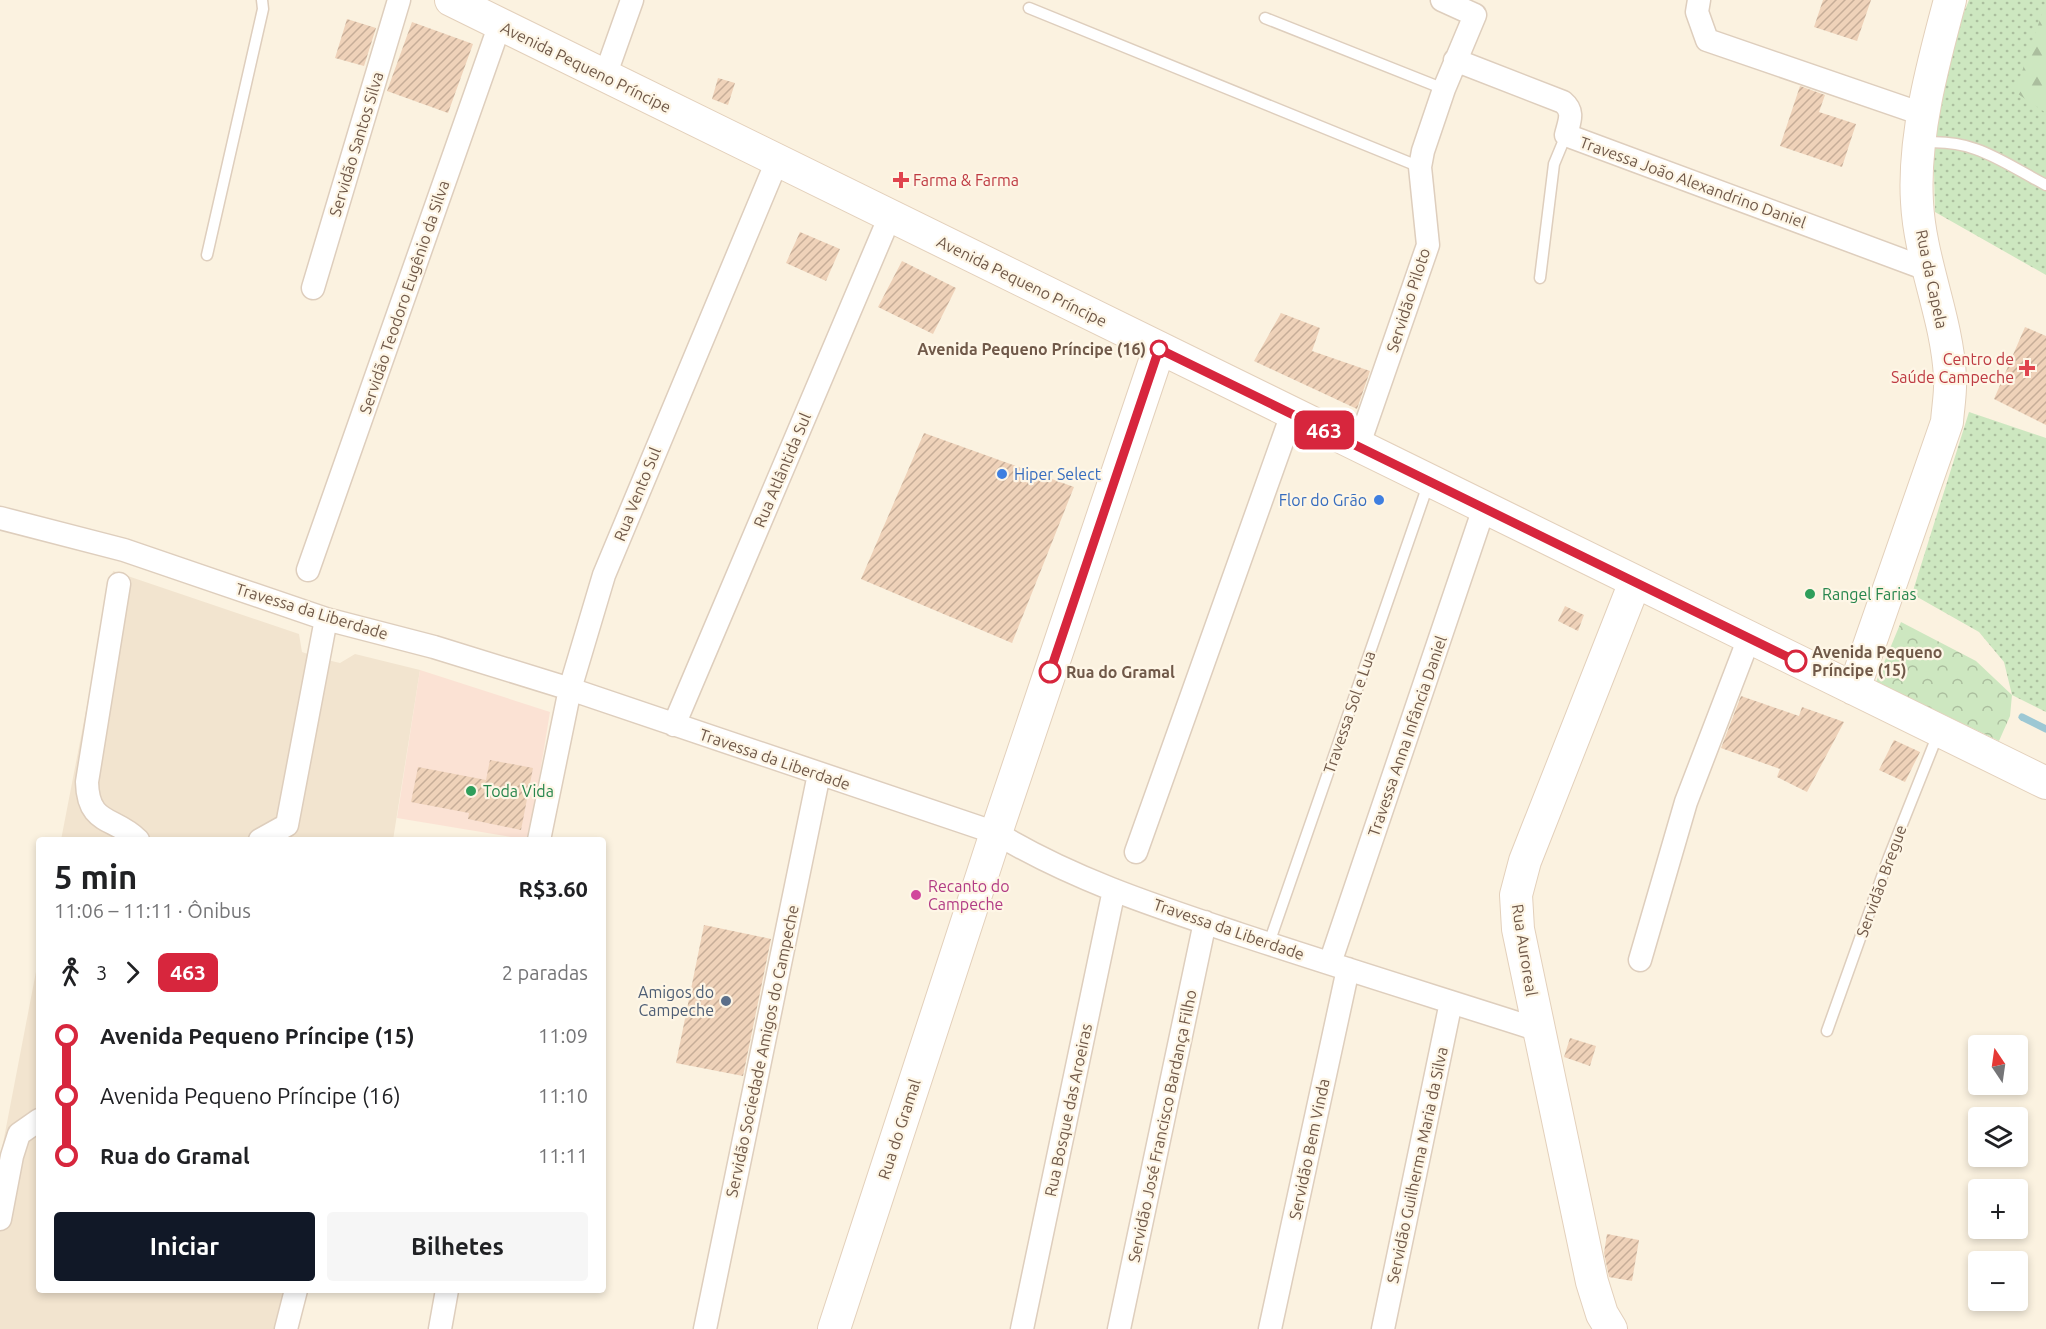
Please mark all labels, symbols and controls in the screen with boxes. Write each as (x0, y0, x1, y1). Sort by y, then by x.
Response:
street label: Avenida Pequeno Príncipe (498, 18, 674, 116)
street label: Servidão Santos Silva (325, 69, 387, 219)
street label: Travessa João Alexandrino Daniel (1577, 133, 1809, 231)
place label: Farma & Farma (913, 171, 1019, 189)
marker: Farma & Farma (894, 173, 908, 187)
street label: Servidão Teodoro Eugênio da Silva (355, 178, 453, 416)
street label: Rua da Capela (1913, 228, 1951, 330)
street label: Avenida Pequeno Príncipe (934, 232, 1110, 330)
street label: Servidão Piloto (1383, 246, 1433, 354)
place label: Avenida Pequeno Príncipe (16) (917, 340, 1146, 359)
marker: Avenida Pequeno Príncipe (16) (1150, 340, 1168, 358)
place label: Centro de Saúde Campeche (1891, 350, 2014, 386)
marker: Centro de Saúde Campeche (2018, 359, 2036, 377)
street label: Rua Atlântida Sul (750, 410, 814, 530)
line badge: 463 (1290, 410, 1358, 450)
text: 463 (1306, 418, 1342, 442)
street label: Rua Vento Sul (610, 444, 664, 544)
place label: Hiper Select (1014, 465, 1102, 483)
marker: Hiper Select (995, 467, 1009, 481)
place label: Flor do Grão (1279, 491, 1367, 509)
marker: Flor do Grão (1372, 493, 1386, 507)
street label: Travessa da Liberdade (234, 579, 390, 643)
place label: Rangel Farias (1822, 585, 1916, 603)
marker: Rangel Farias (1803, 587, 1817, 601)
street label: Travessa Anna Infância Daniel (1364, 633, 1450, 839)
place label: Avenida Pequeno Príncipe (15) (1812, 643, 1942, 680)
street label: Travessa Sol e Lua (1320, 648, 1378, 776)
marker: Avenida Pequeno Príncipe (15) (1785, 650, 1807, 672)
marker: Rua do Gramal (1039, 661, 1061, 683)
place label: Rua do Gramal (1066, 663, 1175, 681)
street label: Travessa da Liberdade (697, 725, 853, 793)
place label: Toda Vida (483, 782, 554, 800)
marker: Toda Vida (464, 784, 478, 798)
street label: Servidão Bregue (1852, 822, 1910, 940)
text: 5 min (54, 858, 137, 895)
text: R$3.60 (519, 876, 588, 901)
place label: Recanto do Campeche (928, 877, 1010, 913)
marker: Recanto do Campeche (909, 888, 923, 902)
street label: Travessa da Liberdade (1151, 895, 1307, 963)
text: 11:06 – 11:11 · Ônibus (54, 899, 251, 922)
street label: Servidão Sociedade Amigos do Campeche (722, 903, 802, 1199)
street label: Rua Auroreal (1509, 903, 1541, 997)
icon: walk (54, 956, 87, 989)
icon: forward (116, 956, 149, 989)
text: 463 (170, 960, 206, 984)
text: 3 (96, 961, 107, 984)
text: 2 paradas (502, 961, 588, 984)
place label: Amigos do Campeche (638, 983, 714, 1019)
street label: Servidão José Francisco Bardança Filho (1124, 988, 1200, 1264)
marker: Amigos do Campeche (719, 994, 733, 1008)
street label: Rua Bosque das Aroeiras (1041, 1022, 1095, 1198)
text: Avenida Pequeno Príncipe (15) (100, 1023, 415, 1048)
text: 11:09 (538, 1024, 588, 1047)
north arrow (1968, 1035, 2028, 1095)
map controls (1968, 1035, 2028, 1311)
street label: Servidão Guilherma Maria da Silva (1383, 1045, 1451, 1285)
street label: Rua do Gramal (874, 1077, 924, 1181)
street label: Servidão Bem Vinda (1285, 1077, 1333, 1221)
text: Avenida Pequeno Príncipe (16) (100, 1083, 401, 1108)
text: 11:10 (538, 1084, 588, 1107)
button: layers (1968, 1107, 2028, 1167)
text: Rua do Gramal (100, 1143, 250, 1168)
text: 11:11 (538, 1144, 588, 1167)
button: + (1968, 1179, 2028, 1239)
button: Iniciar (54, 1212, 315, 1281)
button: Bilhetes (327, 1212, 588, 1281)
button: − (1968, 1251, 2028, 1311)

